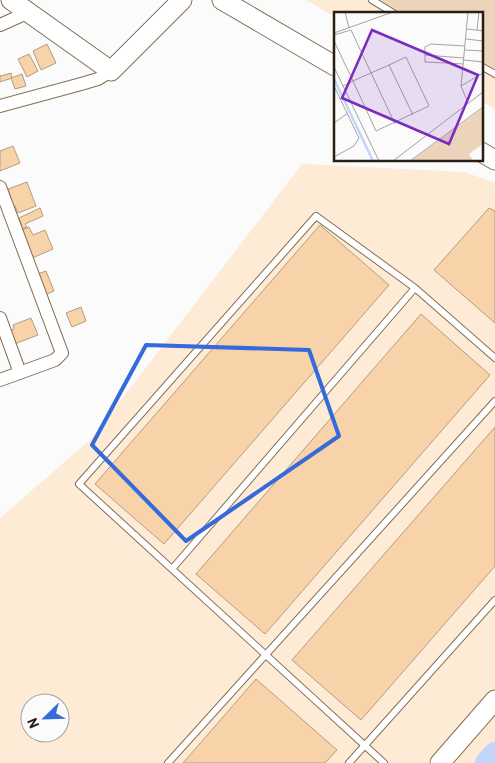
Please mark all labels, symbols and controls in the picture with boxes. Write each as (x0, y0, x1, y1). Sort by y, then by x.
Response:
inset map (334, 12, 482, 161)
north arrow (20, 693, 70, 743)
text: N (23, 716, 42, 731)

